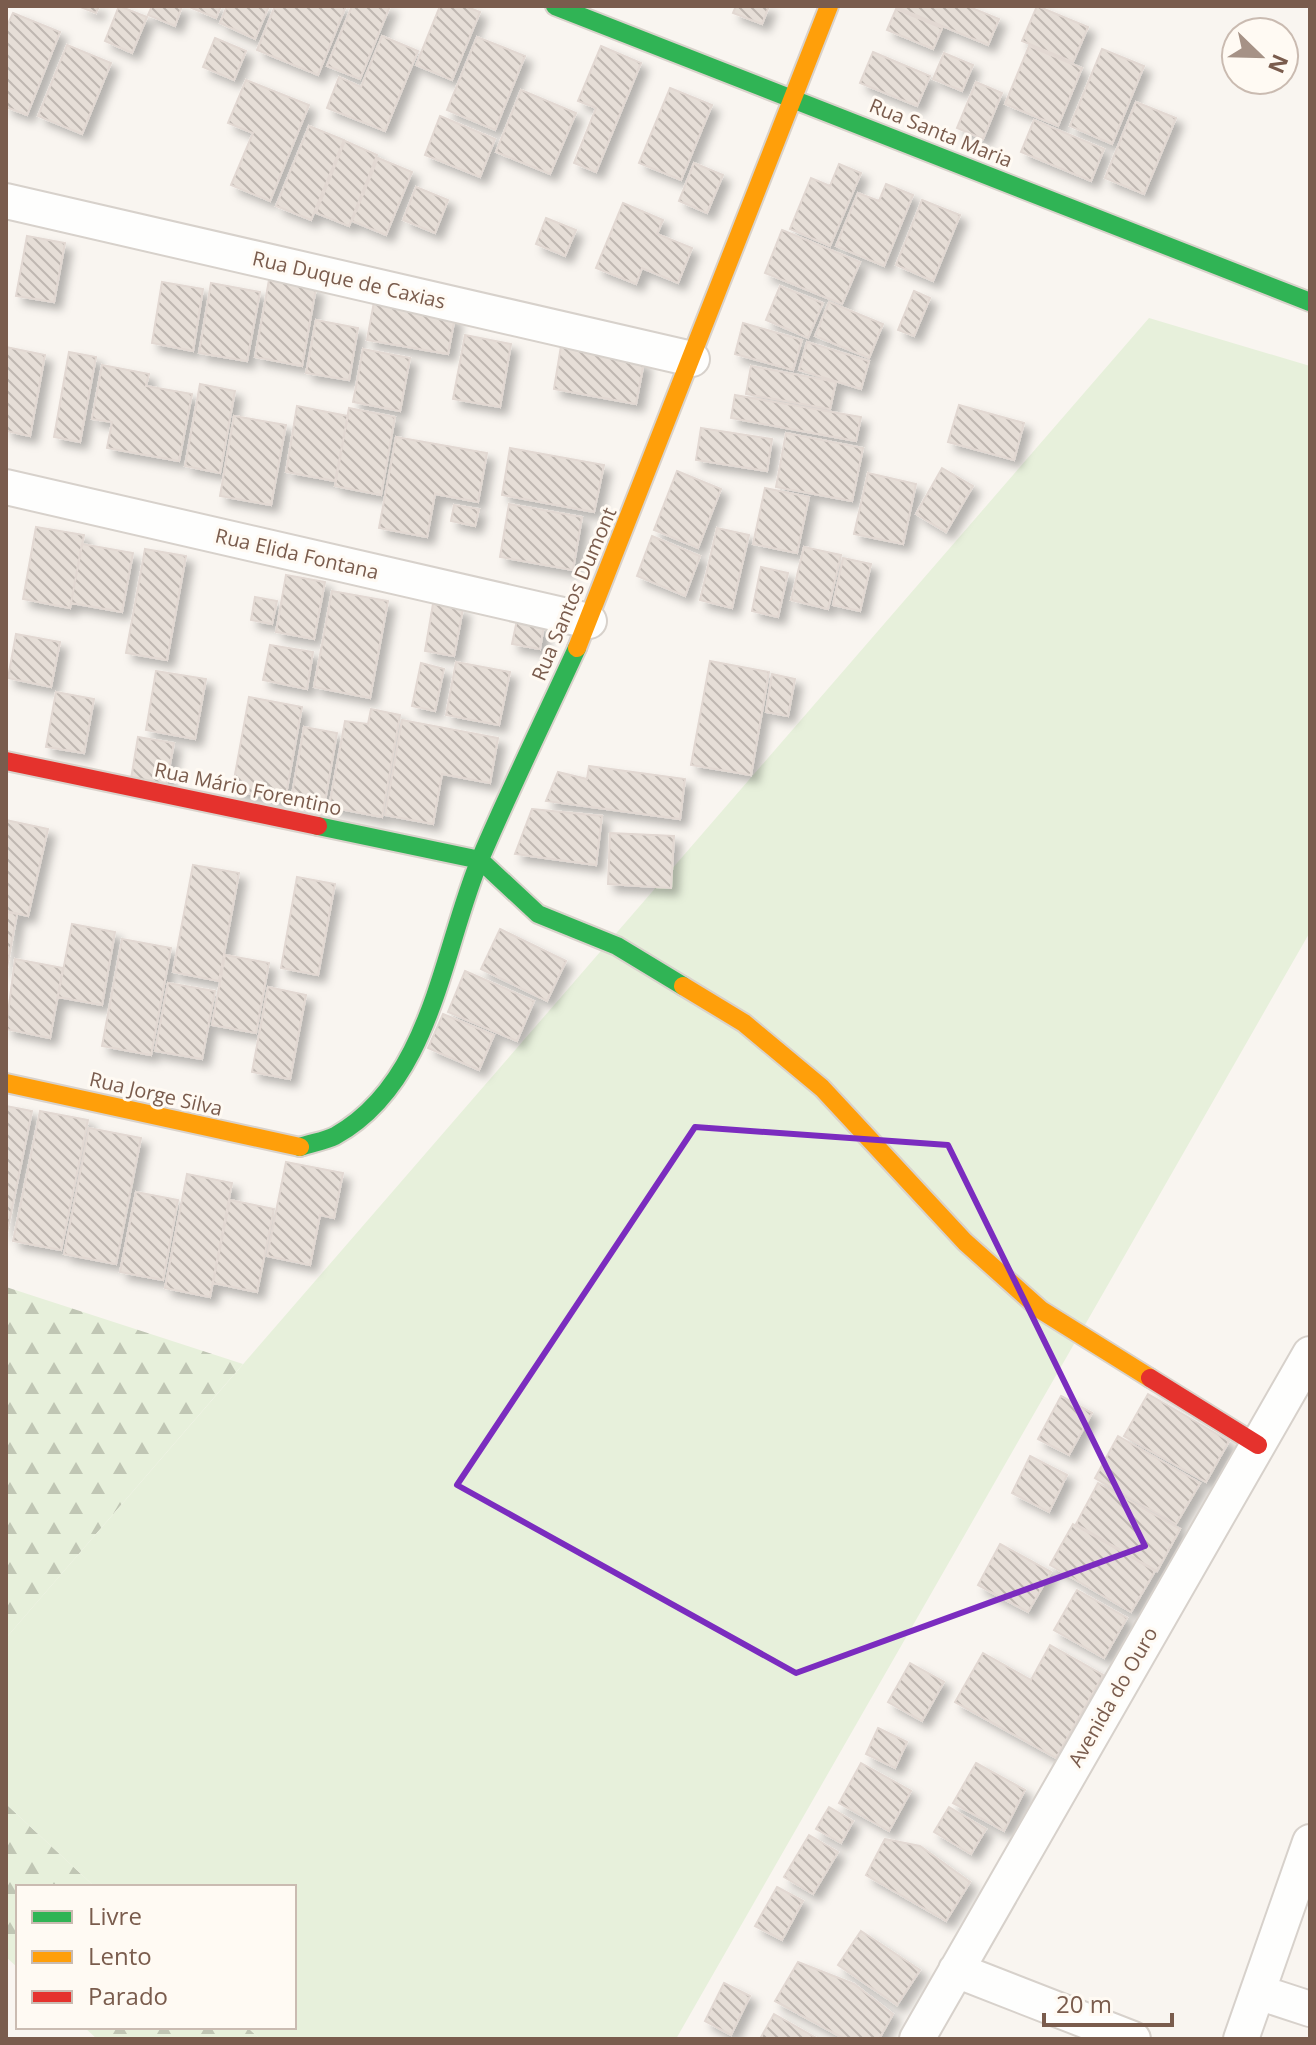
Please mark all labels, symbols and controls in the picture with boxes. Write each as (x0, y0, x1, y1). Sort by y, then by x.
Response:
north arrow (1220, 16, 1300, 96)
text: N (1262, 50, 1297, 78)
street label: Rua Santa Maria (866, 92, 1017, 174)
street label: Rua Duque de Caxias (250, 244, 448, 315)
street label: Rua Santos Dumont (525, 503, 622, 685)
street label: Rua Elida Fontana (213, 522, 381, 585)
street label: Rua Mário Forentino (152, 755, 344, 822)
street label: Rua Jorge Silva (87, 1065, 225, 1122)
street label: Avenida do Ouro (1062, 1622, 1164, 1772)
legend (16, 1885, 296, 2029)
text: Livre (88, 1899, 142, 1932)
text: Lento (88, 1939, 152, 1972)
scale bar (1044, 1977, 1172, 2027)
text: Parado (88, 1979, 168, 2012)
text: 20 m (1056, 1987, 1112, 2020)

